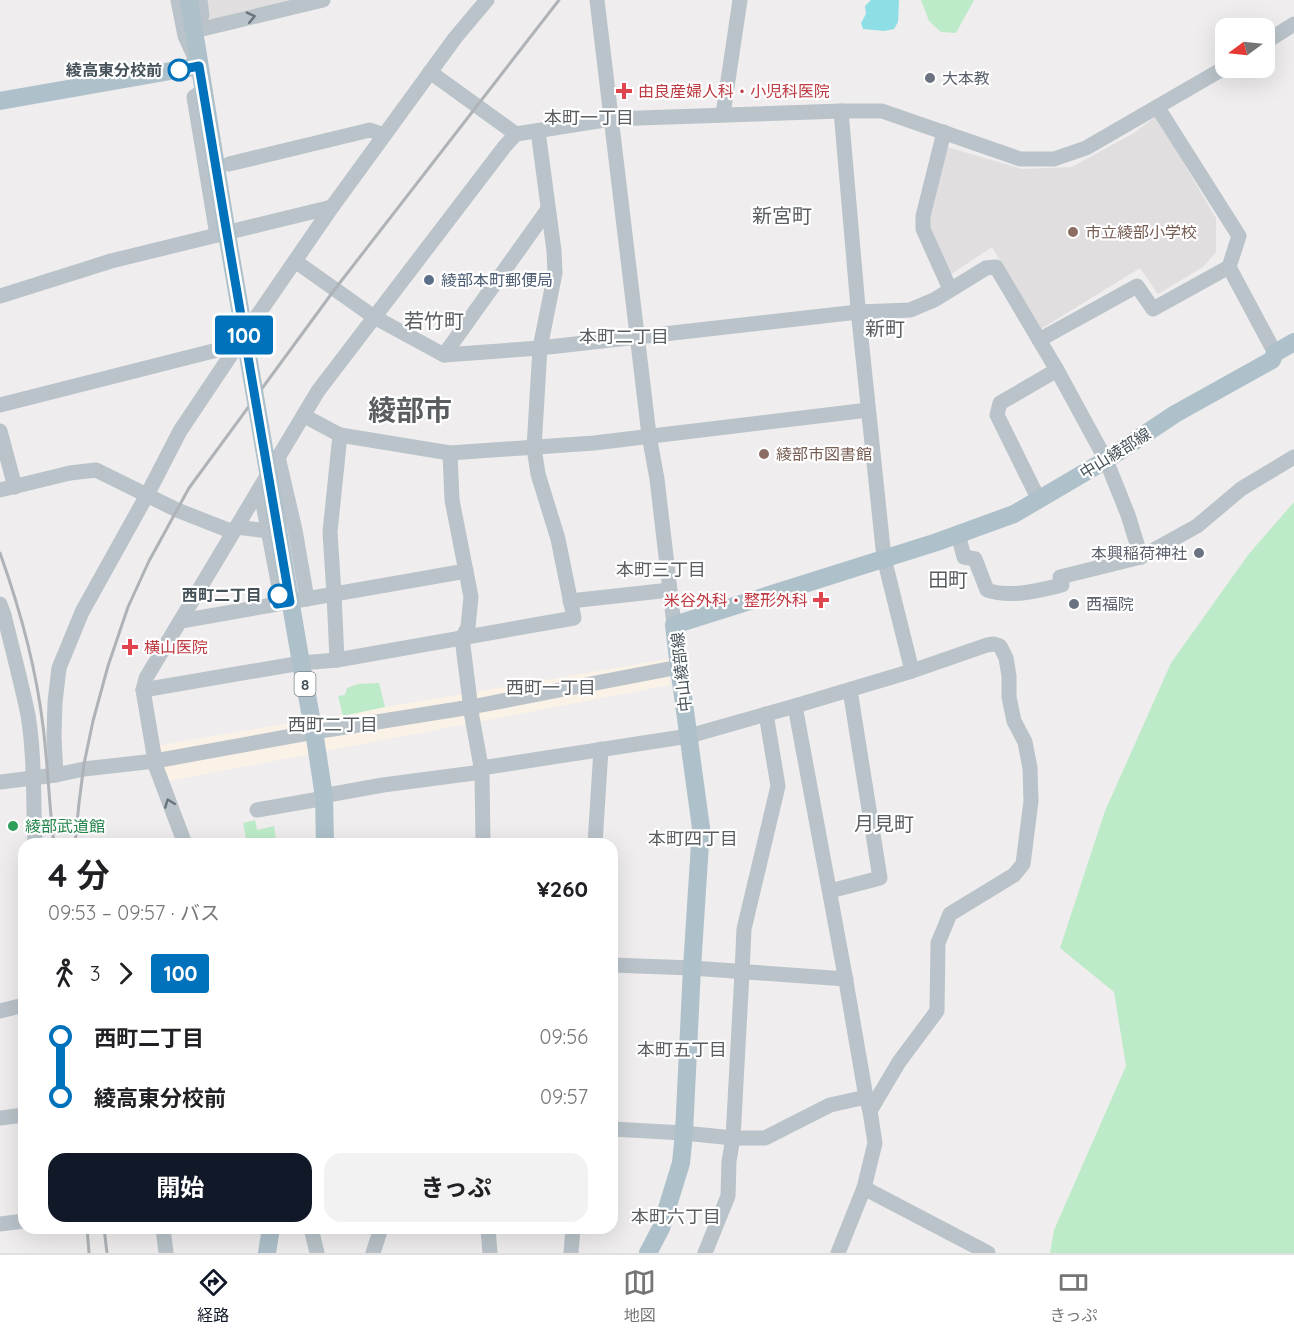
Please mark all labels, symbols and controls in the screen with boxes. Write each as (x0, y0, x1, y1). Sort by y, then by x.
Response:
one-way arrow (246, 12, 256, 25)
north arrow (1215, 18, 1275, 78)
map controls (1215, 18, 1275, 78)
marker: 綾高東分校前 (168, 59, 190, 81)
place label: 綾高東分校前 (66, 60, 162, 80)
place label: 大本教 (942, 68, 990, 88)
marker: 大本教 (923, 71, 937, 85)
place label: 由良産婦人科・小児科医院 (638, 81, 830, 101)
marker: 由良産婦人科・小児科医院 (615, 82, 633, 100)
district label: 本町一丁目 (544, 106, 634, 129)
district label: 新宮町 (752, 203, 812, 228)
place label: 市立綾部小学校 (1085, 222, 1197, 242)
marker: 市立綾部小学校 (1066, 225, 1080, 239)
place label: 綾部本町郵便局 (441, 270, 553, 290)
marker: 綾部本町郵便局 (422, 273, 436, 287)
district label: 若竹町 (404, 308, 464, 333)
line badge: 100 (210, 316, 278, 354)
district label: 新町 (865, 316, 905, 341)
text: 100 (227, 322, 261, 348)
district label: 本町二丁目 (579, 325, 669, 348)
district label: 綾部市 (368, 392, 452, 427)
street label: 中山綾部線 (1076, 423, 1154, 483)
place label: 綾部市図書館 (776, 444, 872, 464)
marker: 綾部市図書館 (757, 447, 771, 461)
place label: 本興稲荷神社 (1091, 543, 1187, 563)
marker: 本興稲荷神社 (1192, 546, 1206, 560)
district label: 本町三丁目 (616, 558, 706, 581)
district label: 田町 (928, 567, 968, 592)
marker: 西町二丁目 (268, 584, 290, 606)
place label: 西町二丁目 (182, 585, 262, 605)
place label: 米谷外科・整形外科 (664, 590, 808, 610)
marker: 米谷外科・整形外科 (812, 591, 830, 609)
place label: 西福院 (1086, 594, 1134, 614)
marker: 西福院 (1067, 597, 1081, 611)
street label: 中山綾部線 (667, 631, 695, 713)
place label: 横山医院 (144, 637, 208, 657)
marker: 横山医院 (121, 638, 139, 656)
road number: 8 (294, 672, 316, 696)
district label: 西町一丁目 (506, 676, 596, 699)
district label: 西町二丁目 (288, 713, 378, 736)
one-way arrow (164, 798, 176, 809)
district label: 月見町 (854, 811, 914, 836)
place label: 綾部武道館 (25, 816, 105, 836)
marker: 綾部武道館 (6, 819, 20, 833)
district label: 本町四丁目 (648, 827, 738, 850)
text: 4 分 (48, 854, 110, 895)
text: ¥260 (537, 875, 588, 903)
text: 09:53 – 09:57 · バス (48, 900, 220, 925)
icon: walk (48, 957, 81, 990)
icon: forward (109, 957, 142, 990)
text: 100 (163, 960, 197, 986)
text: 3 (90, 961, 100, 986)
text: 西町二丁目 (94, 1024, 204, 1052)
text: 09:56 (540, 1024, 588, 1049)
district label: 本町五丁目 (637, 1038, 727, 1061)
text: 綾高東分校前 (94, 1084, 226, 1112)
text: 09:57 (540, 1084, 588, 1109)
button: 開始 (48, 1153, 312, 1222)
button: きっぷ (324, 1153, 588, 1222)
district label: 本町六丁目 (631, 1205, 721, 1228)
tab: 経路 (197, 1266, 230, 1326)
tab: 地図 (623, 1266, 656, 1326)
tab: きっぷ (1050, 1266, 1097, 1326)

